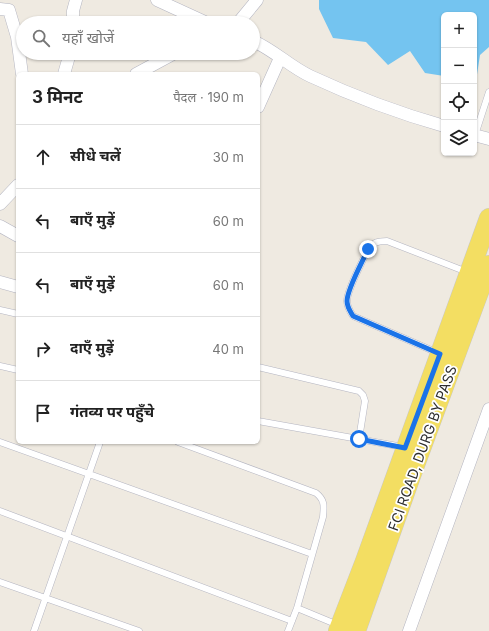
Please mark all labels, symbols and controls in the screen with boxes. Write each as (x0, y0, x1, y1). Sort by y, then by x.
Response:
map controls (441, 12, 477, 156)
button: + (441, 12, 477, 48)
search box (16, 16, 260, 60)
icon: search (30, 27, 52, 49)
text: यहाँ खोजें (62, 28, 114, 47)
button: − (441, 48, 477, 84)
button: locate (441, 84, 477, 120)
text: 3 मिनट (32, 87, 83, 107)
text: पैदल · 190 m (173, 89, 244, 105)
button: layers (441, 120, 477, 156)
icon: ahead (32, 146, 54, 168)
text: सीधे चलें (70, 146, 121, 165)
text: 30 m (213, 149, 244, 165)
icon: left (32, 210, 54, 232)
text: बाएँ मुड़ें (70, 210, 115, 229)
text: 60 m (213, 213, 244, 229)
route end (359, 240, 377, 258)
icon: left (32, 274, 54, 296)
text: बाएँ मुड़ें (70, 274, 115, 293)
text: 60 m (213, 277, 244, 293)
icon: right (32, 338, 54, 360)
text: दाएँ मुड़ें (70, 338, 114, 357)
text: 40 m (212, 341, 244, 357)
street label: FCI ROAD, DURG BY PASS (384, 363, 460, 533)
icon: arrive (32, 402, 54, 424)
text: गंतव्य पर पहुँचे (70, 402, 154, 421)
route start (350, 430, 368, 448)

